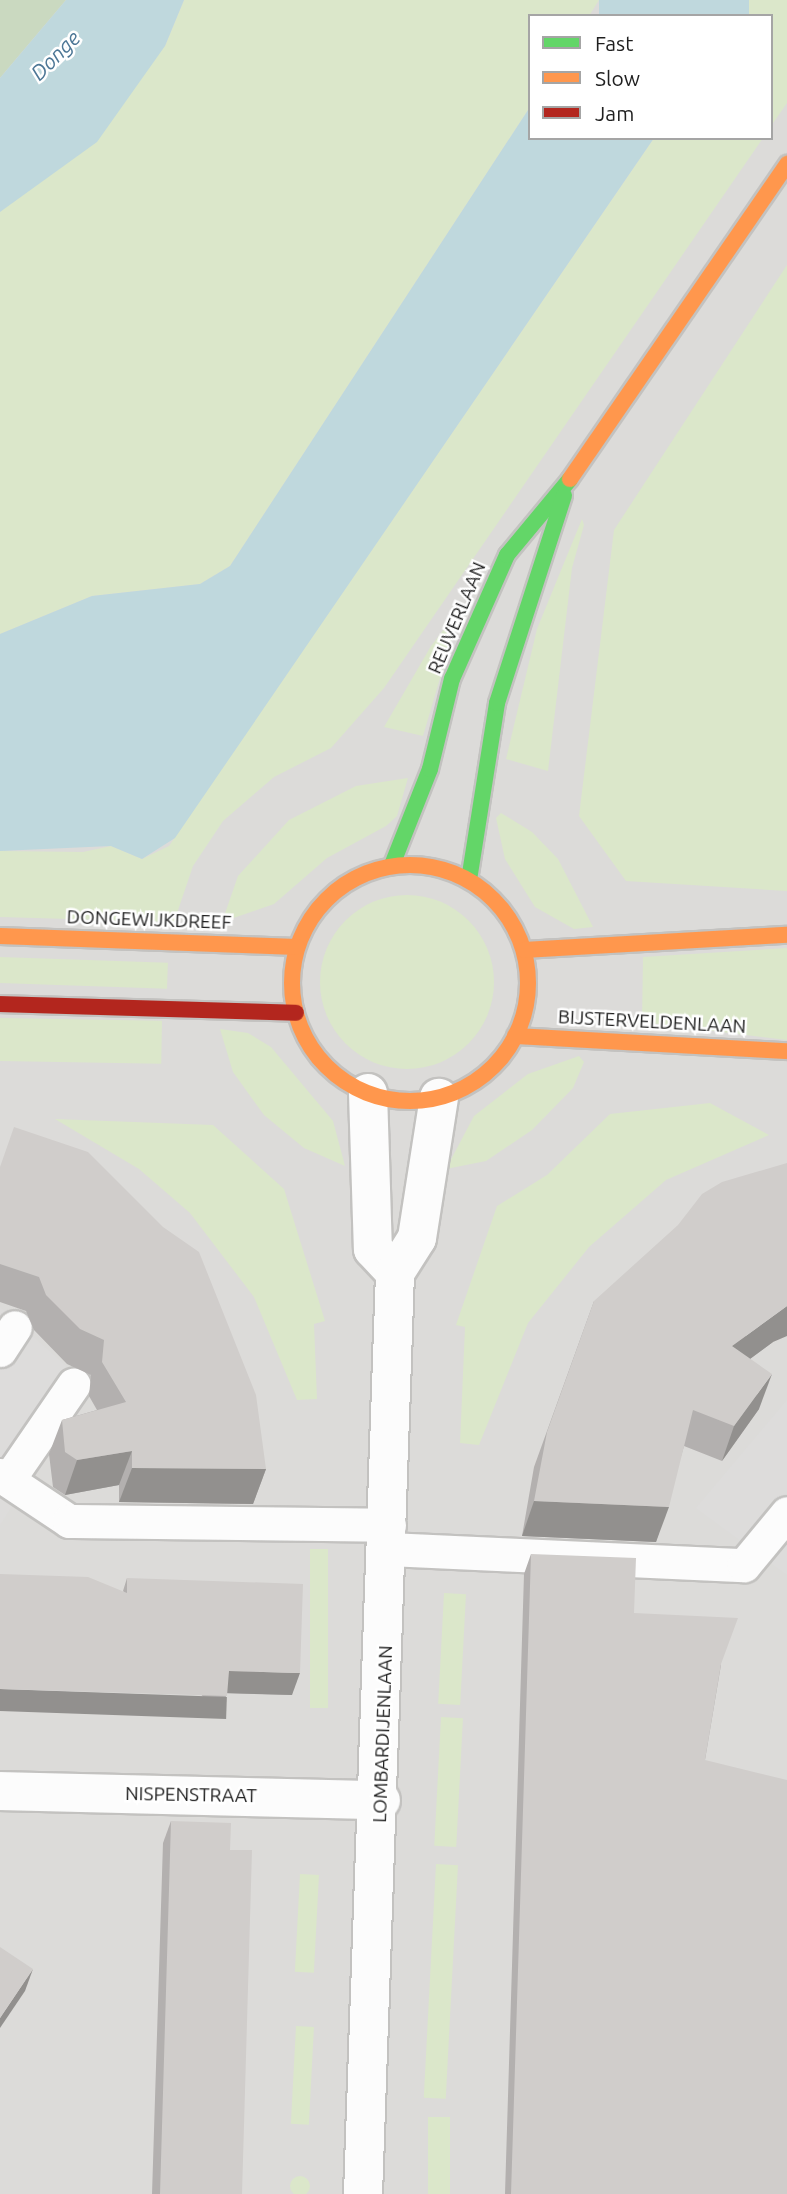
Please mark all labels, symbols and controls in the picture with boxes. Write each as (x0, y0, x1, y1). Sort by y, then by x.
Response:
legend (528, 14, 773, 140)
water label: Donge (25, 25, 85, 85)
text: Fast (595, 31, 633, 55)
text: Slow (595, 66, 640, 90)
text: Jam (595, 101, 634, 125)
street label: REUVERLAAN (423, 559, 491, 677)
street label: DONGEWIJKDREEF (66, 906, 232, 934)
street label: BIJSTERVELDENLAAN (557, 1006, 747, 1038)
street label: LOMBARDIJENLAAN (369, 1645, 397, 1823)
street label: NISPENSTRAAT (125, 1782, 257, 1808)

